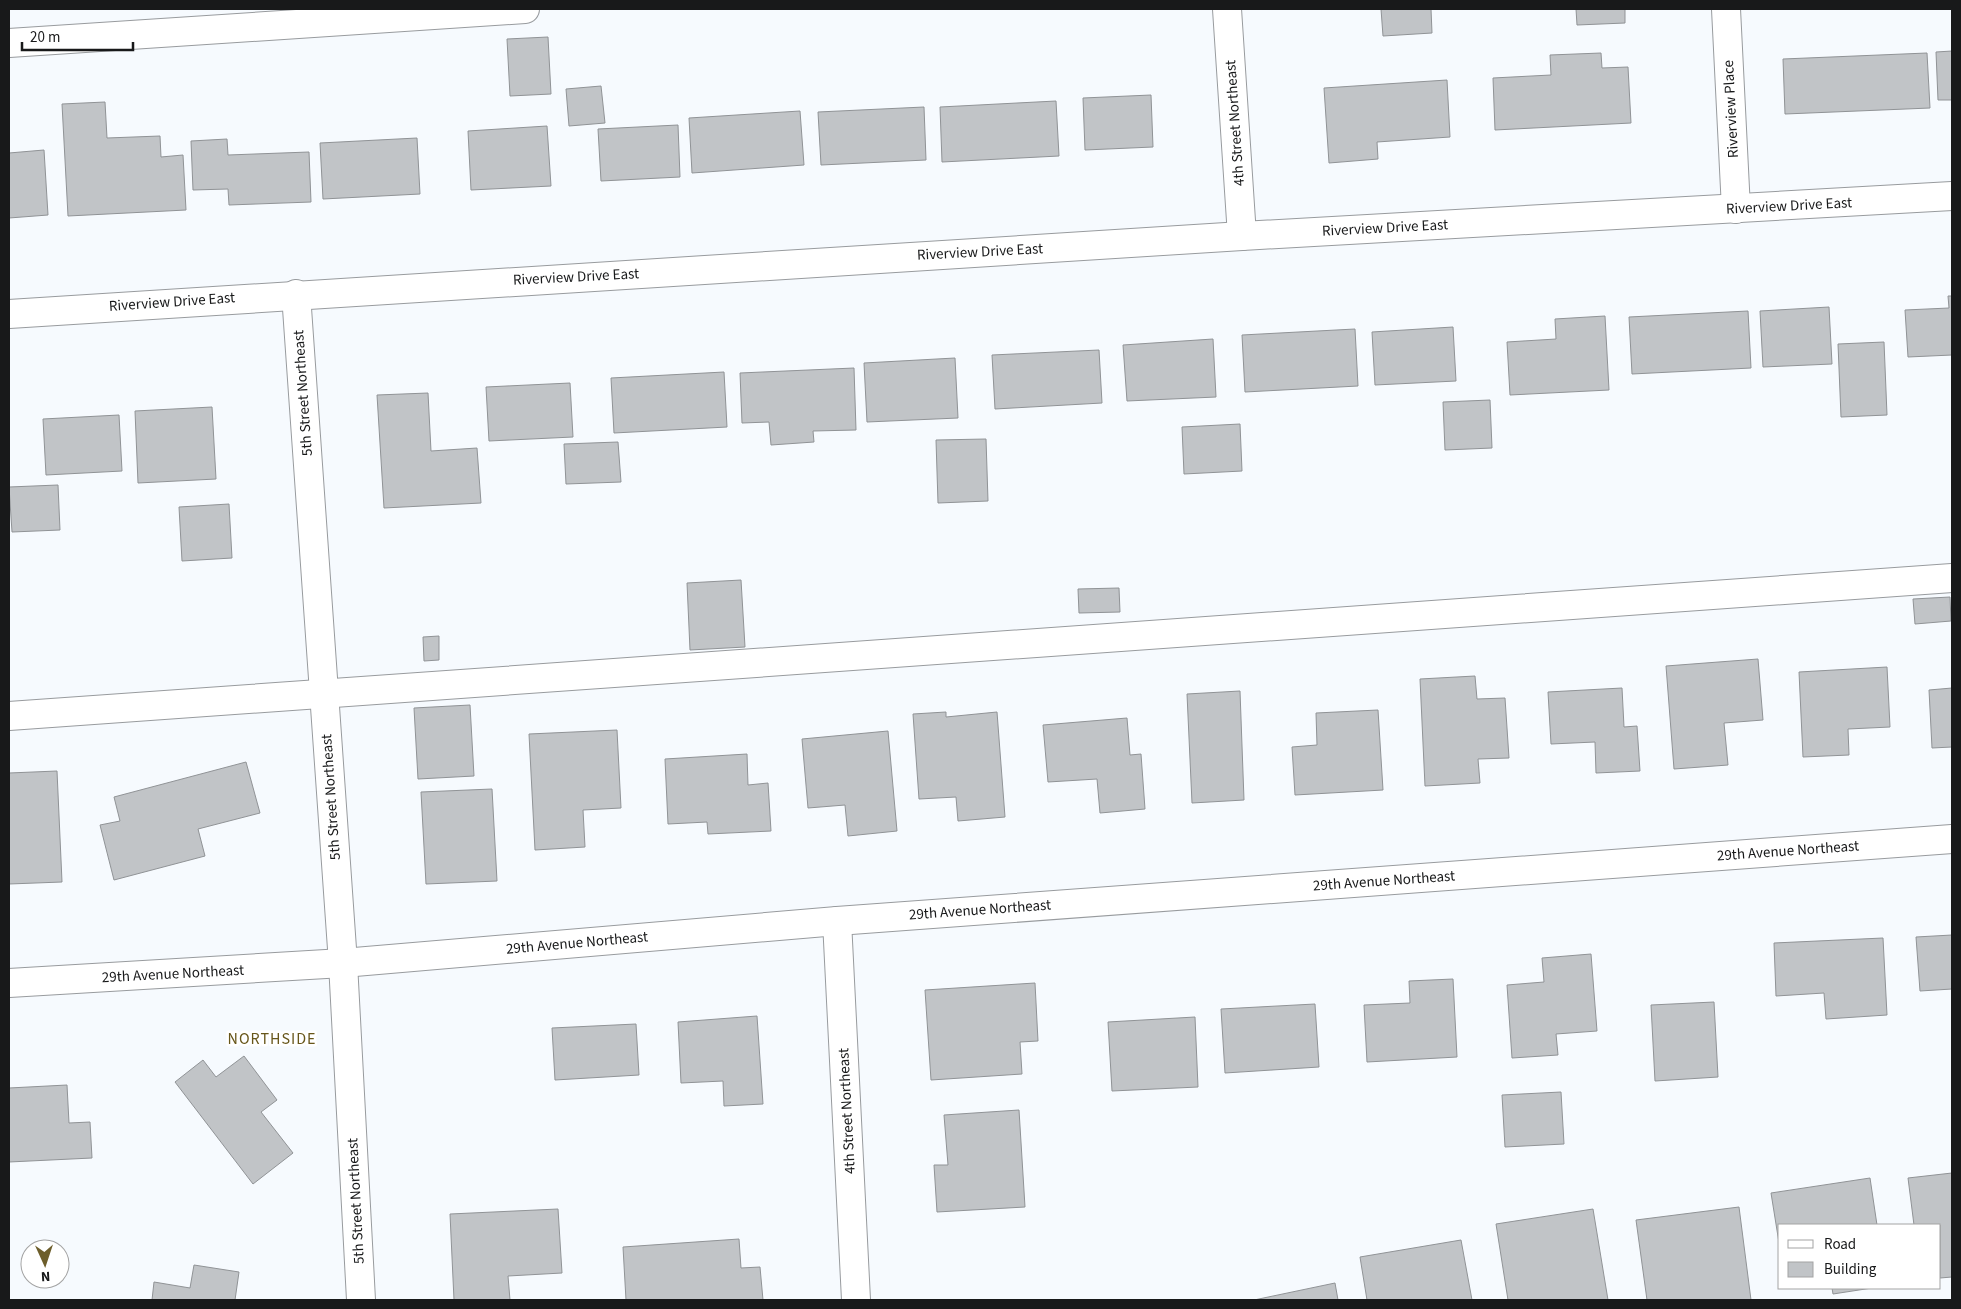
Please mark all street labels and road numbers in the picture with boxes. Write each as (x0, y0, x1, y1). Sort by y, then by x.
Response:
street label: 4th Street Northeast (1220, 59, 1250, 187)
street label: Riverview Place (1718, 59, 1744, 159)
street label: Riverview Drive East (1725, 192, 1853, 220)
street label: Riverview Drive East (1321, 214, 1449, 242)
street label: Riverview Drive East (916, 238, 1044, 266)
street label: Riverview Drive East (512, 263, 640, 291)
street label: Riverview Drive East (108, 287, 236, 317)
street label: 5th Street Northeast (288, 329, 318, 457)
street label: 5th Street Northeast (316, 733, 346, 861)
street label: 29th Avenue Northeast (1716, 836, 1860, 866)
street label: 29th Avenue Northeast (1312, 866, 1456, 896)
street label: 29th Avenue Northeast (908, 895, 1052, 925)
street label: 29th Avenue Northeast (505, 926, 649, 960)
street label: 29th Avenue Northeast (101, 960, 245, 988)
street label: 4th Street Northeast (833, 1047, 861, 1175)
street label: 5th Street Northeast (342, 1137, 370, 1265)

